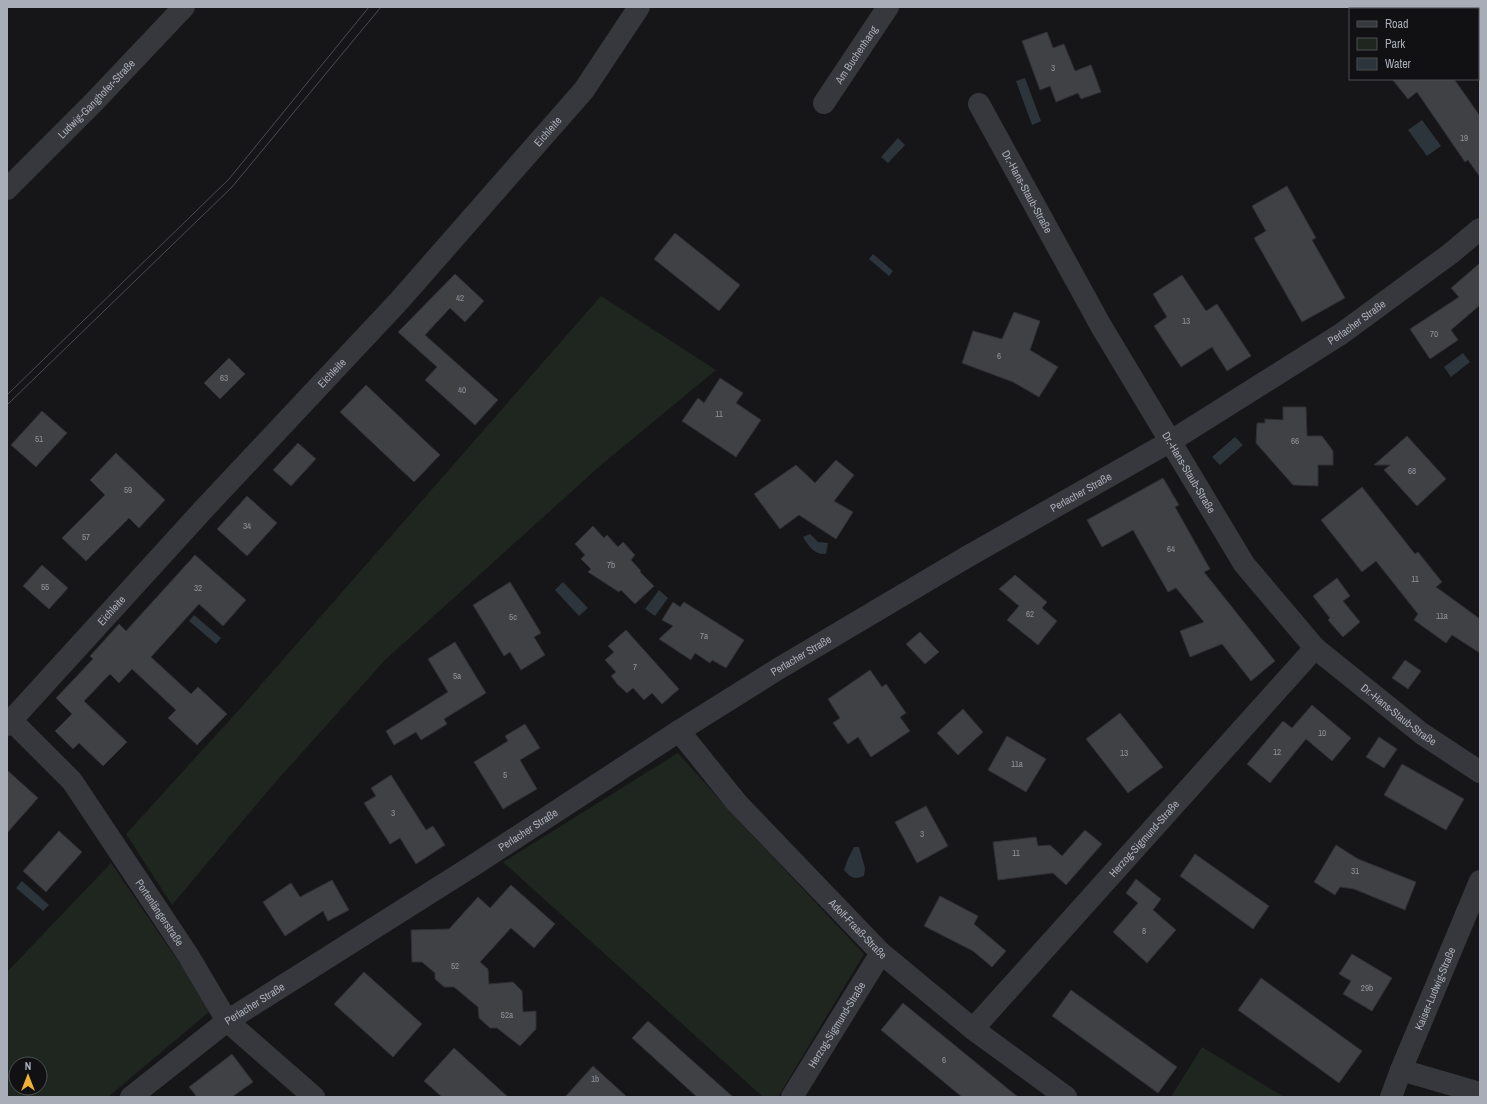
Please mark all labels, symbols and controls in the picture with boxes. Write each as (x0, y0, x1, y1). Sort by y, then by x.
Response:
legend (1349, 8, 1479, 80)
text: Road (1385, 16, 1409, 32)
street label: Am Buchenhang (831, 23, 881, 87)
text: Park (1385, 36, 1405, 52)
street label: Ludwig-Ganghofer-Straße (55, 56, 138, 141)
text: Water (1385, 56, 1412, 72)
house number: 3 (1051, 62, 1055, 74)
street label: Eichleite (531, 114, 565, 149)
house number: 19 (1460, 132, 1468, 144)
street label: Dr.-Hans-Staub-Straße (999, 148, 1056, 236)
house number: 42 (456, 292, 464, 304)
street label: Perlacher Straße (1325, 297, 1388, 348)
house number: 13 (1182, 315, 1190, 327)
house number: 70 (1430, 328, 1438, 340)
house number: 6 (997, 350, 1001, 362)
street label: Eichleite (314, 355, 349, 390)
house number: 63 (220, 372, 228, 384)
house number: 40 (458, 384, 466, 396)
house number: 11 (715, 408, 723, 420)
street label: Dr.-Hans-Staub-Straße (1159, 429, 1219, 516)
house number: 51 (35, 433, 43, 445)
house number: 66 (1291, 435, 1299, 447)
house number: 68 (1408, 465, 1416, 477)
street label: Perlacher Straße (1048, 469, 1114, 515)
house number: 59 (124, 484, 132, 496)
house number: 34 (243, 520, 251, 532)
house number: 57 (82, 531, 90, 543)
house number: 64 (1167, 543, 1175, 555)
house number: 7b (607, 559, 615, 571)
house number: 11 (1411, 573, 1419, 585)
house number: 55 (41, 581, 49, 593)
house number: 32 (194, 582, 202, 594)
street label: Eichleite (94, 593, 128, 628)
house number: 62 (1026, 608, 1034, 620)
house number: 11a (1436, 610, 1448, 622)
house number: 5c (509, 611, 517, 623)
house number: 7a (700, 630, 708, 642)
street label: Perlacher Straße (768, 632, 834, 679)
house number: 7 (633, 661, 637, 673)
house number: 5a (453, 670, 461, 682)
street label: Dr.-Hans-Staub-Straße (1358, 681, 1439, 748)
house number: 10 (1318, 727, 1326, 739)
house number: 12 (1273, 746, 1281, 758)
house number: 13 (1120, 747, 1128, 759)
house number: 11a (1011, 758, 1023, 770)
house number: 5 (503, 769, 507, 781)
street label: Herzog-Sigmund-Straße (1106, 797, 1182, 880)
street label: Perlacher Straße (495, 805, 560, 854)
house number: 3 (391, 807, 395, 819)
house number: 3 (920, 828, 924, 840)
house number: 11 (1012, 847, 1020, 859)
house number: 31 (1351, 865, 1359, 877)
street label: Portenlängerstraße (132, 876, 187, 949)
street label: Adolf-Fraaß-Straße (825, 895, 890, 962)
house number: 8 (1142, 925, 1146, 937)
street label: Kaiser-Ludwig-Straße (1412, 945, 1459, 1032)
house number: 52 (451, 960, 459, 972)
street label: Perlacher Straße (222, 979, 287, 1028)
street label: Herzog-Sigmund-Straße (805, 979, 869, 1070)
house number: 29b (1361, 982, 1373, 994)
house number: 52a (501, 1009, 513, 1021)
house number: 6 (942, 1054, 946, 1066)
north arrow (8, 1056, 48, 1096)
text: N (25, 1059, 31, 1073)
house number: 1b (591, 1073, 599, 1085)

